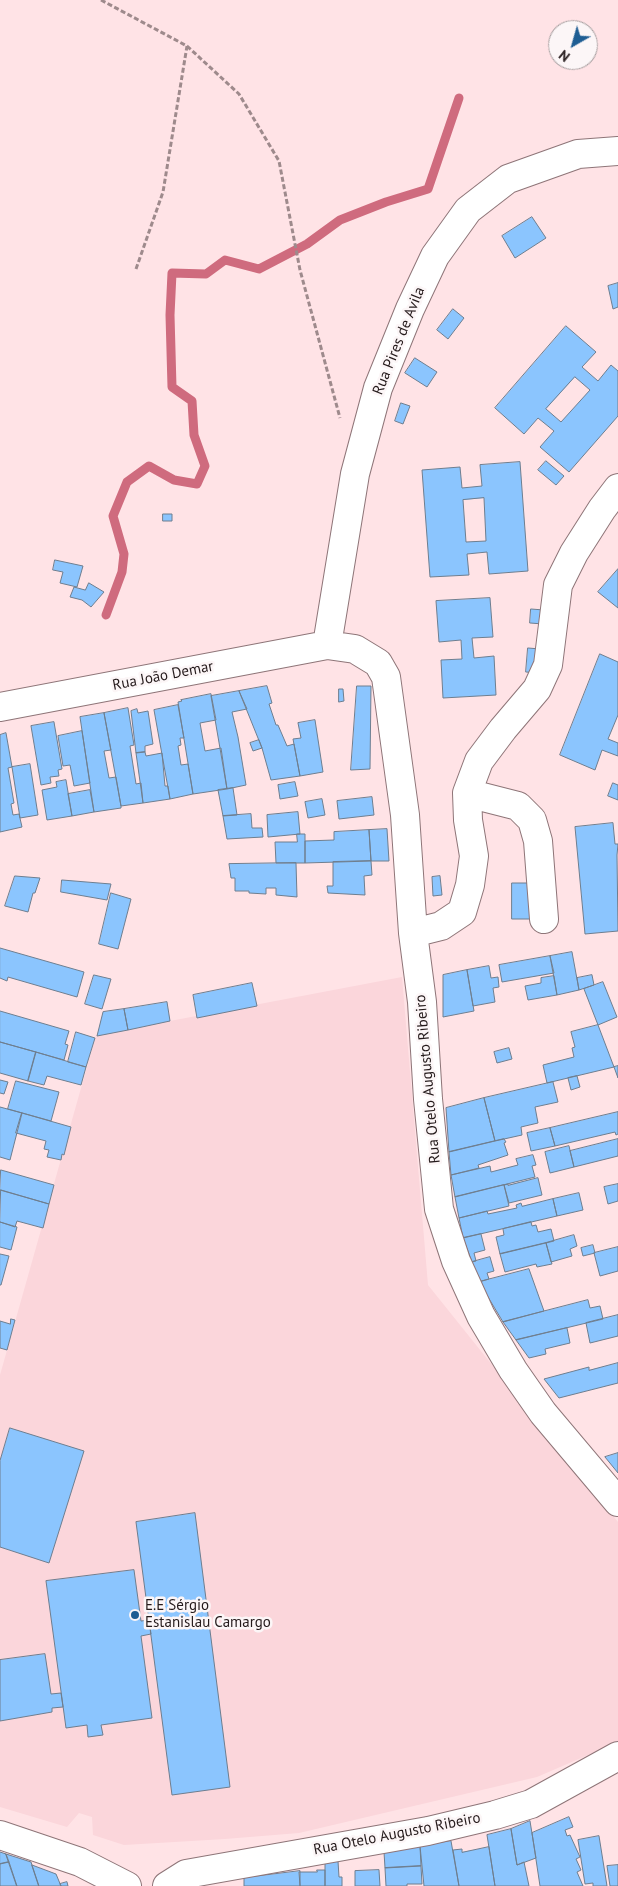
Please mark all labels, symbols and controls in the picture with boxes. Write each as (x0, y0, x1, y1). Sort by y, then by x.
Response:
north arrow (548, 20, 598, 70)
text: N (555, 46, 574, 66)
street label: Rua Pires de Avila (369, 284, 429, 398)
street label: Rua João Demar (111, 657, 215, 695)
street label: Rua Otelo Augusto Ribeiro (412, 994, 444, 1164)
place label: E.E Sérgio Estanislau Camargo (145, 1597, 271, 1632)
marker: E.E Sérgio Estanislau Camargo (129, 1609, 141, 1621)
street label: Rua Otelo Augusto Ribeiro (312, 1809, 482, 1859)

